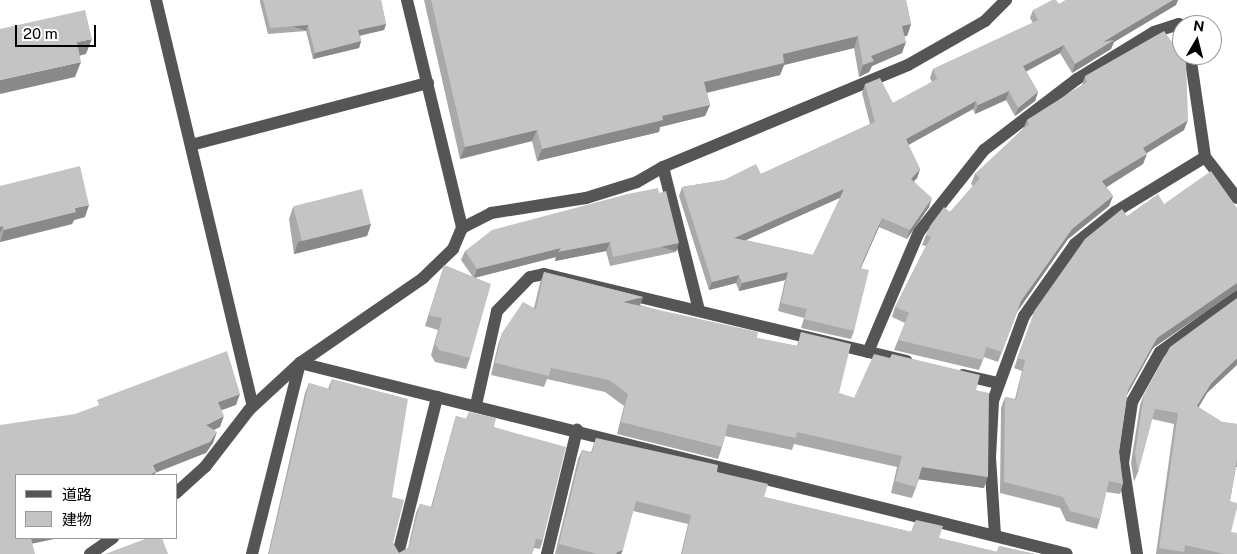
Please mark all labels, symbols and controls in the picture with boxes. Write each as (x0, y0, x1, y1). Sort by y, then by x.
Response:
scale bar (18, 15, 99, 47)
north arrow (1172, 15, 1222, 65)
text: N (1192, 17, 1205, 35)
text: 20 m (23, 25, 58, 42)
legend (15, 474, 178, 539)
text: 道路 (62, 486, 92, 503)
text: 建物 (62, 511, 92, 528)

